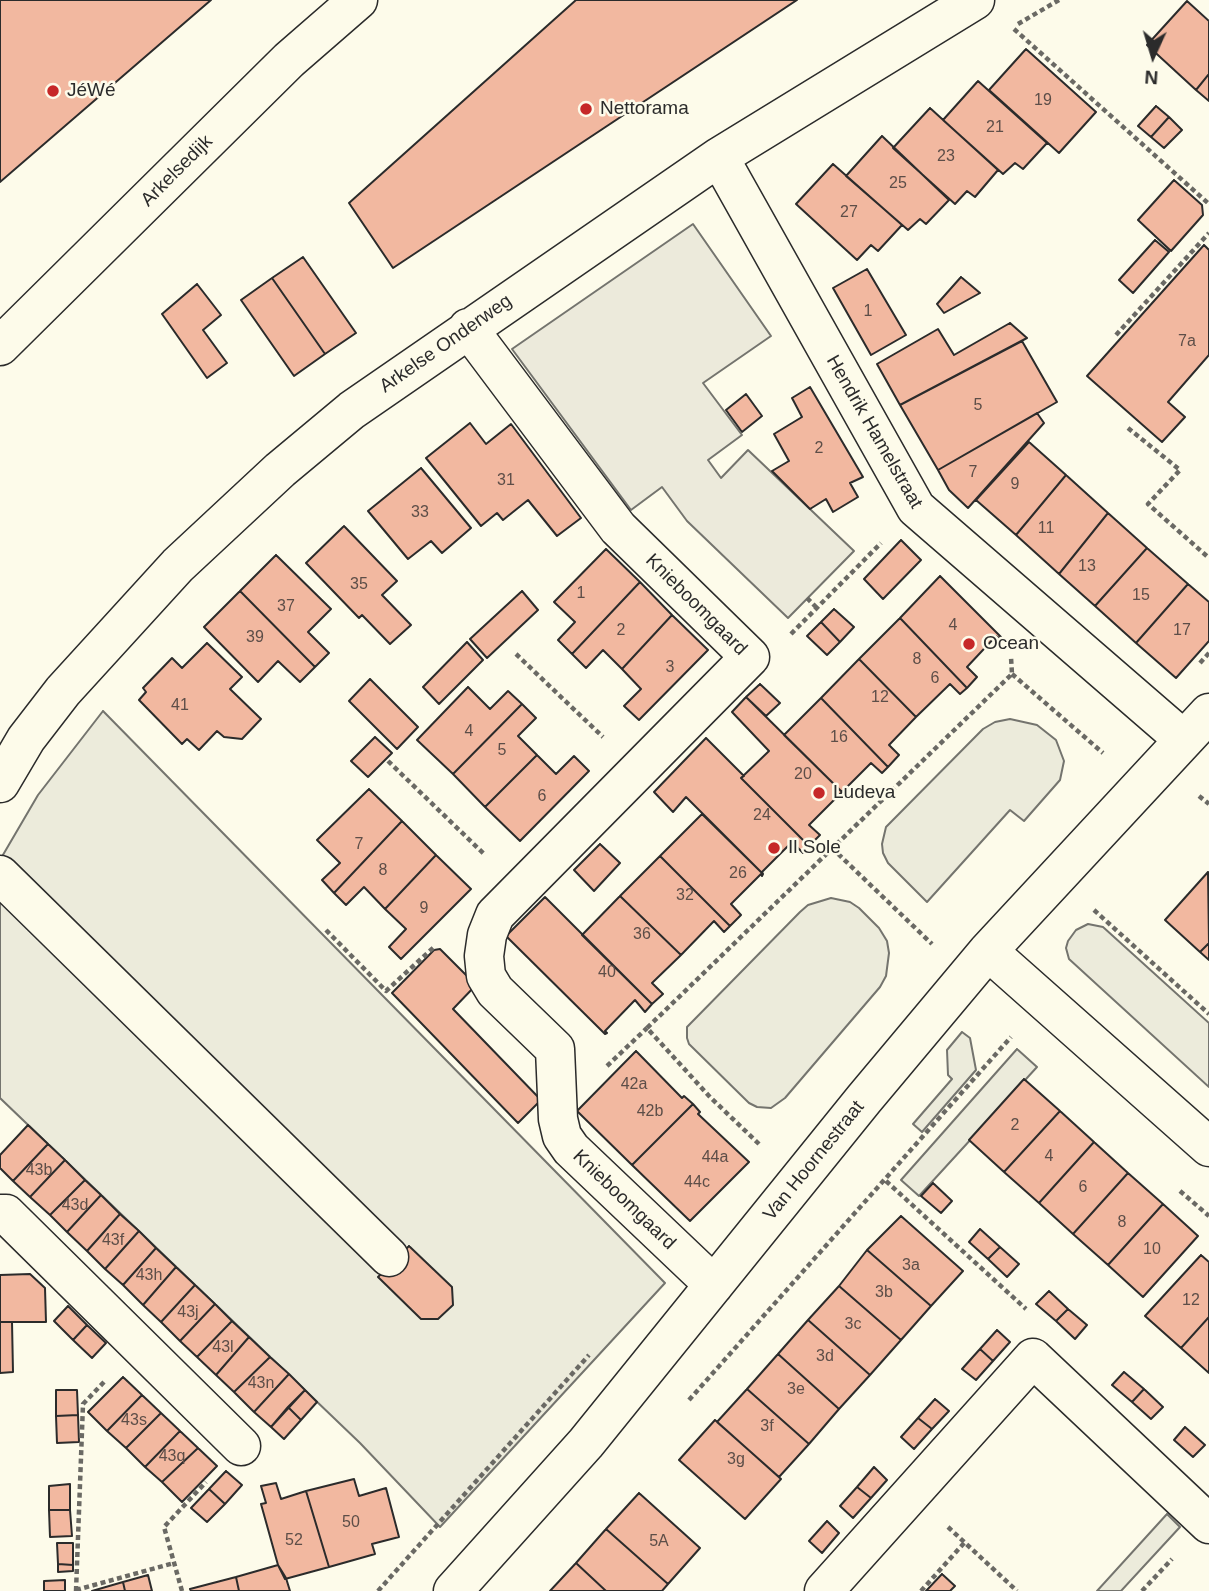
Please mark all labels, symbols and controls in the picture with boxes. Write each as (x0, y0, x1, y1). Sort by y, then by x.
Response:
north arrow (1118, 21, 1188, 91)
text: N (1144, 66, 1159, 88)
place label: JéWé (67, 80, 116, 102)
marker: JéWé (45, 83, 61, 99)
house number: 19 (1034, 91, 1052, 111)
place label: Nettorama (600, 98, 689, 120)
marker: Nettorama (578, 101, 594, 117)
house number: 21 (986, 118, 1004, 138)
street label: Arkelsedijk (136, 130, 218, 212)
house number: 23 (937, 147, 955, 167)
house number: 25 (889, 174, 907, 194)
house number: 27 (840, 203, 858, 223)
street label: Arkelse Onderweg (375, 290, 517, 398)
house number: 1 (864, 302, 872, 322)
house number: 7a (1178, 332, 1196, 352)
street label: Hendrik Hamelstraat (821, 351, 927, 513)
house number: 5 (974, 396, 982, 416)
house number: 2 (815, 439, 823, 459)
house number: 7 (969, 463, 977, 483)
house number: 31 (497, 471, 515, 491)
house number: 9 (1011, 475, 1019, 495)
house number: 33 (411, 503, 429, 523)
house number: 11 (1038, 519, 1054, 539)
street label: Knieboomgaard (641, 550, 751, 660)
house number: 13 (1078, 557, 1096, 577)
house number: 35 (350, 575, 368, 595)
house number: 1 (577, 584, 585, 604)
house number: 15 (1132, 586, 1150, 606)
house number: 37 (277, 597, 295, 617)
house number: 4 (949, 616, 957, 636)
house number: 2 (617, 621, 625, 641)
house number: 17 (1173, 621, 1191, 641)
house number: 39 (246, 628, 264, 648)
place label: Ocean (983, 633, 1039, 655)
marker: Ocean (961, 636, 977, 652)
house number: 8 (913, 650, 921, 670)
house number: 3 (666, 658, 674, 678)
house number: 6 (931, 669, 939, 689)
house number: 12 (871, 688, 889, 708)
house number: 41 (171, 696, 189, 716)
house number: 4 (465, 722, 473, 742)
house number: 16 (830, 728, 848, 748)
house number: 5 (498, 741, 506, 761)
house number: 20 (794, 765, 812, 785)
place label: Ludeva (833, 782, 895, 804)
marker: Ludeva (811, 785, 827, 801)
house number: 6 (538, 787, 546, 807)
house number: 24 (753, 806, 771, 826)
house number: 7 (355, 835, 363, 855)
place label: Il Sole (788, 837, 841, 859)
marker: Il Sole (766, 840, 782, 856)
house number: 8 (379, 861, 387, 881)
house number: 26 (729, 864, 747, 884)
house number: 32 (676, 886, 694, 906)
house number: 9 (420, 899, 428, 919)
house number: 36 (633, 925, 651, 945)
house number: 40 (598, 963, 616, 983)
house number: 42a (621, 1075, 647, 1095)
street label: Van Hoornestraat (759, 1097, 869, 1225)
house number: 42b (637, 1102, 663, 1122)
house number: 2 (1011, 1116, 1019, 1136)
street label: Knieboomgaard (568, 1145, 680, 1255)
house number: 4 (1045, 1147, 1053, 1167)
house number: 44a (702, 1148, 728, 1168)
house number: 43b (26, 1161, 52, 1181)
house number: 44c (684, 1173, 710, 1193)
house number: 6 (1079, 1178, 1087, 1198)
house number: 43d (62, 1196, 88, 1216)
house number: 8 (1118, 1213, 1126, 1233)
house number: 43f (102, 1231, 124, 1251)
house number: 10 (1143, 1240, 1161, 1260)
house number: 3a (902, 1256, 920, 1276)
house number: 43h (136, 1266, 162, 1286)
house number: 3b (875, 1283, 893, 1303)
house number: 12 (1182, 1291, 1200, 1311)
house number: 43j (177, 1303, 199, 1323)
house number: 3c (845, 1315, 861, 1335)
house number: 43l (212, 1338, 234, 1358)
house number: 3d (816, 1347, 834, 1367)
house number: 43n (248, 1374, 274, 1394)
house number: 3e (787, 1380, 805, 1400)
house number: 43s (121, 1411, 147, 1431)
house number: 3f (760, 1417, 774, 1437)
house number: 43q (159, 1447, 185, 1467)
house number: 3g (727, 1450, 745, 1470)
house number: 50 (342, 1513, 360, 1533)
house number: 52 (285, 1531, 303, 1551)
house number: 5A (649, 1532, 669, 1552)

